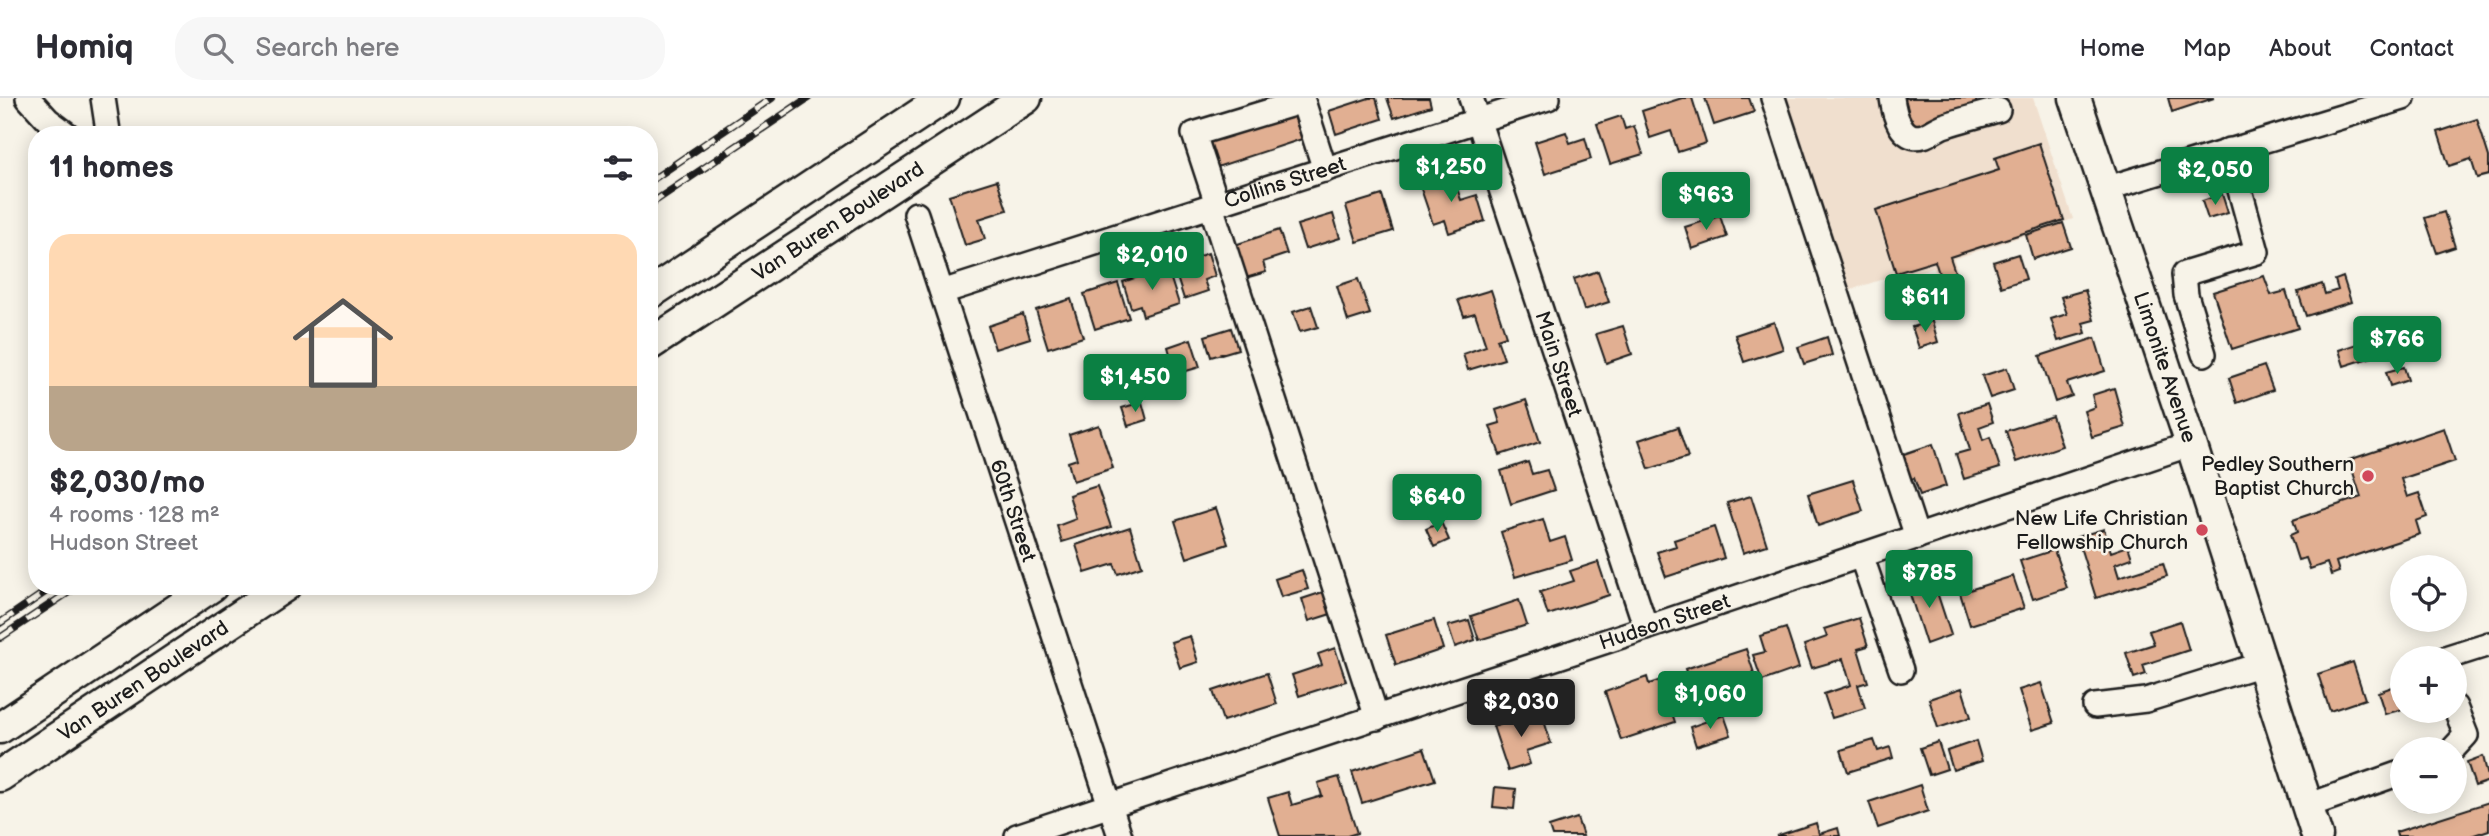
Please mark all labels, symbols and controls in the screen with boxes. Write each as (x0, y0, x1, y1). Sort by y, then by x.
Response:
search box (175, 17, 665, 80)
text: Homiq (35, 28, 133, 68)
icon: search (199, 29, 237, 67)
text: Search here (255, 33, 400, 64)
text: Home (2080, 34, 2145, 63)
text: Map (2183, 34, 2231, 63)
text: About (2269, 34, 2331, 63)
text: Contact (2369, 34, 2454, 63)
pin: $1,250 (1394, 144, 1508, 204)
pin: $2,050 (2158, 148, 2272, 207)
icon: filters (599, 149, 637, 187)
text: 11 homes (49, 150, 173, 186)
street label: Collins Street (1221, 151, 1349, 213)
text: $1,250 (1415, 153, 1487, 181)
street label: Van Buren Boulevard (748, 156, 928, 286)
text: $2,050 (2177, 156, 2253, 184)
pin: $963 (1665, 172, 1747, 232)
text: $963 (1678, 181, 1734, 209)
pin: $2,010 (1095, 232, 1209, 292)
text: $2,010 (1116, 241, 1188, 269)
pin: $611 (1884, 274, 1966, 334)
icon: home (280, 280, 406, 406)
text: $611 (1901, 283, 1949, 311)
street label: Limonite Avenue (2128, 289, 2202, 446)
street label: Main Street (1530, 308, 1588, 420)
pin: $766 (2356, 316, 2438, 376)
text: $766 (2369, 325, 2425, 353)
pin: $1,450 (1078, 354, 1192, 414)
text: $1,450 (1099, 363, 1171, 391)
place label: Pedley Southern Baptist Church (2201, 452, 2354, 501)
street label: 60th Street (985, 456, 1042, 565)
text: $2,030/mo (49, 465, 205, 501)
marker: Pedley Southern Baptist Church (2360, 468, 2376, 484)
pin: $640 (1396, 474, 1478, 534)
text: $640 (1409, 483, 1465, 511)
text: 4 rooms · 128 m² (49, 501, 220, 529)
place label: New Life Christian Fellowship Church (2015, 506, 2188, 555)
marker: New Life Christian Fellowship Church (2194, 522, 2210, 538)
text: Hudson Street (49, 529, 198, 557)
pin: $785 (1888, 550, 1970, 610)
map controls (2390, 555, 2467, 814)
button: locate (2390, 555, 2467, 632)
text: $785 (1902, 559, 1956, 587)
street label: Hudson Street (1596, 588, 1734, 655)
street label: Van Buren Boulevard (53, 615, 233, 746)
button: + (2390, 646, 2467, 723)
pin: $1,060 (1653, 672, 1767, 731)
pin: $2,030 (1464, 680, 1578, 739)
text: $1,060 (1674, 680, 1746, 708)
text: $2,030 (1483, 688, 1559, 716)
button: − (2390, 737, 2467, 814)

